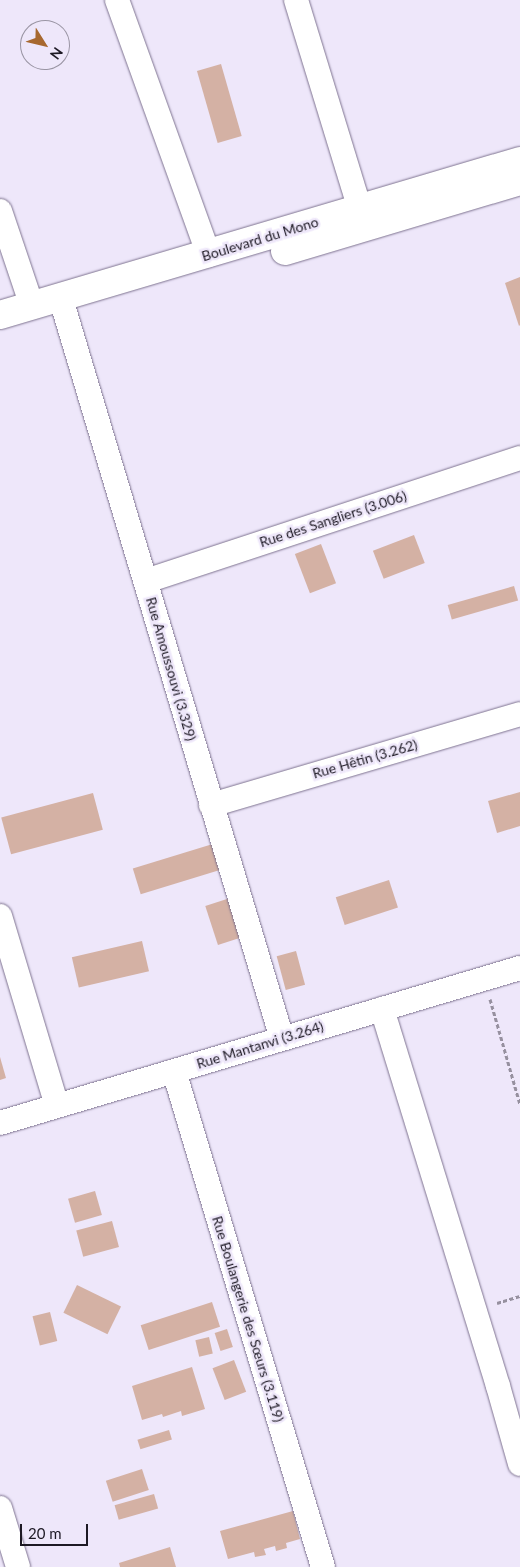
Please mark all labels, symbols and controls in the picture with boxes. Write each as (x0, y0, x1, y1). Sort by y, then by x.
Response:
north arrow (20, 20, 70, 70)
text: N (47, 44, 67, 63)
street label: Boulevard du Mono (200, 213, 320, 265)
street label: Rue des Sangliers (3.006) (257, 487, 409, 551)
street label: Rue Amoussouvi (3.329) (142, 595, 200, 743)
street label: Rue Hêtin (3.262) (311, 736, 419, 782)
street label: Rue Mantanvi (3.264) (195, 1018, 325, 1072)
street label: Rue Boulangerie des Sœurs (3.119) (209, 1214, 287, 1424)
scale bar (22, 1514, 90, 1546)
text: 20 m (28, 1524, 62, 1542)

